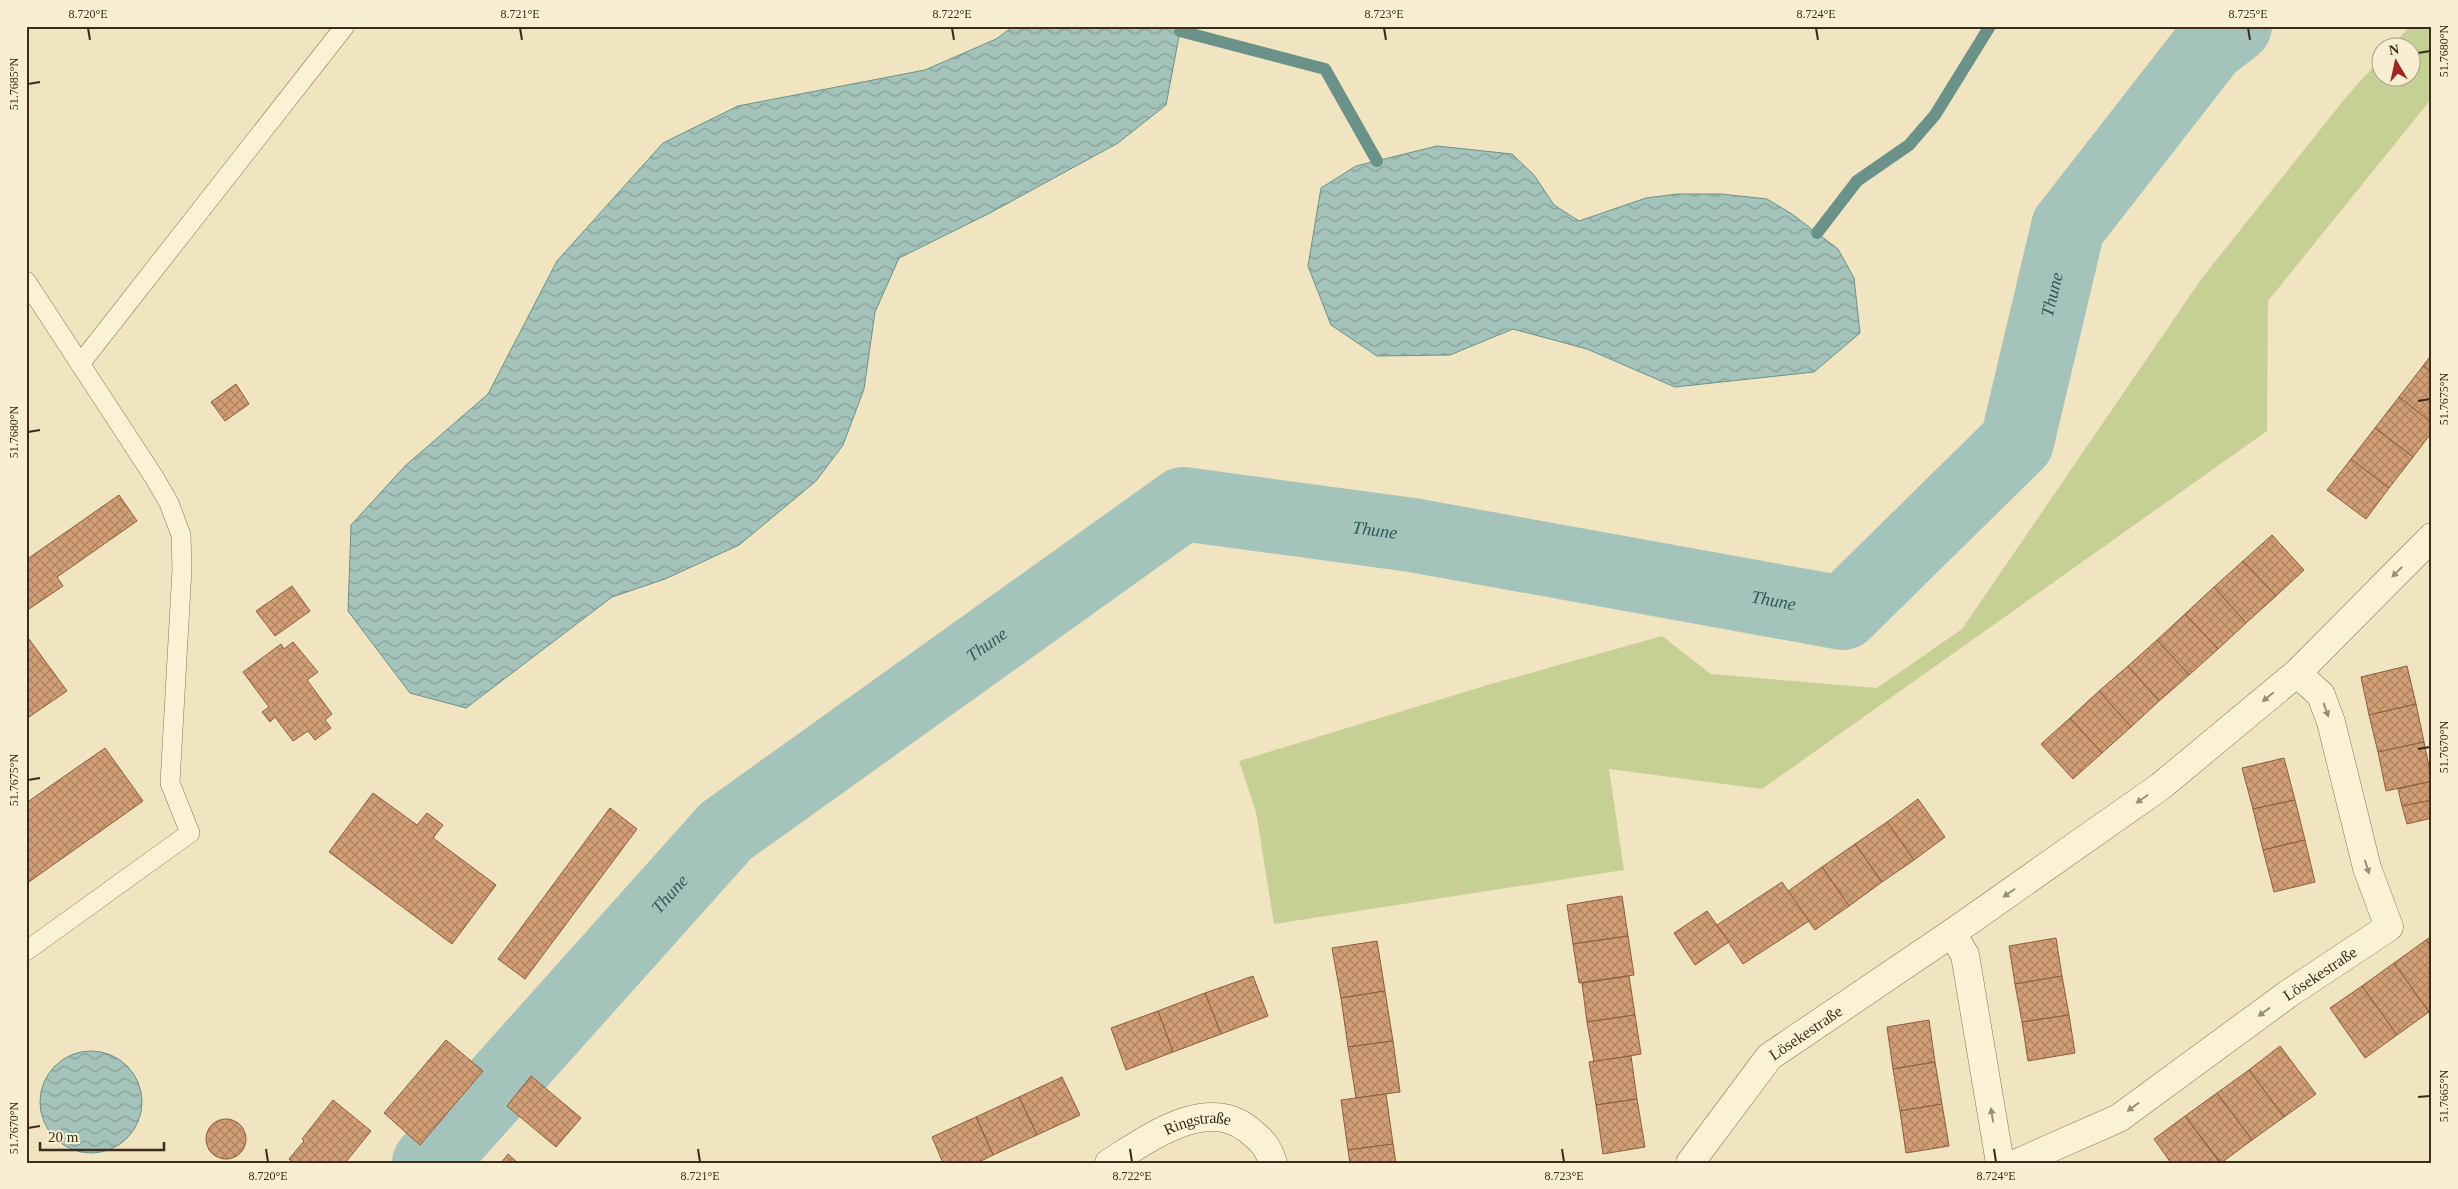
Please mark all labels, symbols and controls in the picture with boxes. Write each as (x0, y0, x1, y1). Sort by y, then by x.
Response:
text: 8.720°E (68, 7, 108, 21)
text: 8.721°E (500, 7, 540, 21)
text: 8.722°E (932, 7, 972, 21)
text: 8.723°E (1364, 7, 1404, 21)
text: 8.724°E (1796, 7, 1836, 21)
text: 8.725°E (2228, 7, 2268, 21)
text: 51.7680°N (2437, 24, 2451, 77)
north arrow (2370, 38, 2420, 88)
text: N (2388, 41, 2400, 58)
text: 51.7685°N (7, 57, 21, 110)
water label: Thune (2037, 270, 2067, 319)
text: 51.7675°N (2437, 372, 2451, 425)
text: 51.7680°N (7, 405, 21, 458)
water label: Thune (1351, 517, 1398, 543)
one-way arrow (2391, 566, 2403, 578)
water label: Thune (1750, 587, 1798, 614)
water label: Thune (963, 623, 1011, 666)
one-way arrow (2261, 691, 2274, 702)
one-way arrow (2323, 702, 2330, 717)
text: 51.7670°N (2437, 720, 2451, 773)
text: 51.7675°N (7, 753, 21, 806)
one-way arrow (2135, 794, 2149, 804)
one-way arrow (2364, 860, 2372, 875)
water label: Thune (647, 871, 692, 917)
one-way arrow (2002, 888, 2016, 898)
street label: Lösekestraße (2280, 943, 2360, 1004)
street label: Lösekestraße (1766, 1002, 1845, 1064)
one-way arrow (2258, 1006, 2271, 1017)
text: 51.7665°N (2437, 1069, 2451, 1122)
text: 51.7670°N (7, 1101, 21, 1154)
one-way arrow (2126, 1102, 2140, 1112)
one-way arrow (1988, 1106, 1996, 1122)
street label: Ringstraße (1161, 1109, 1233, 1138)
scale bar (40, 1119, 164, 1151)
text: 20 m (48, 1129, 79, 1145)
text: 8.720°E (248, 1169, 288, 1183)
text: 8.721°E (680, 1169, 720, 1183)
text: 8.722°E (1112, 1169, 1152, 1183)
text: 8.723°E (1544, 1169, 1584, 1183)
text: 8.724°E (1976, 1169, 2016, 1183)

